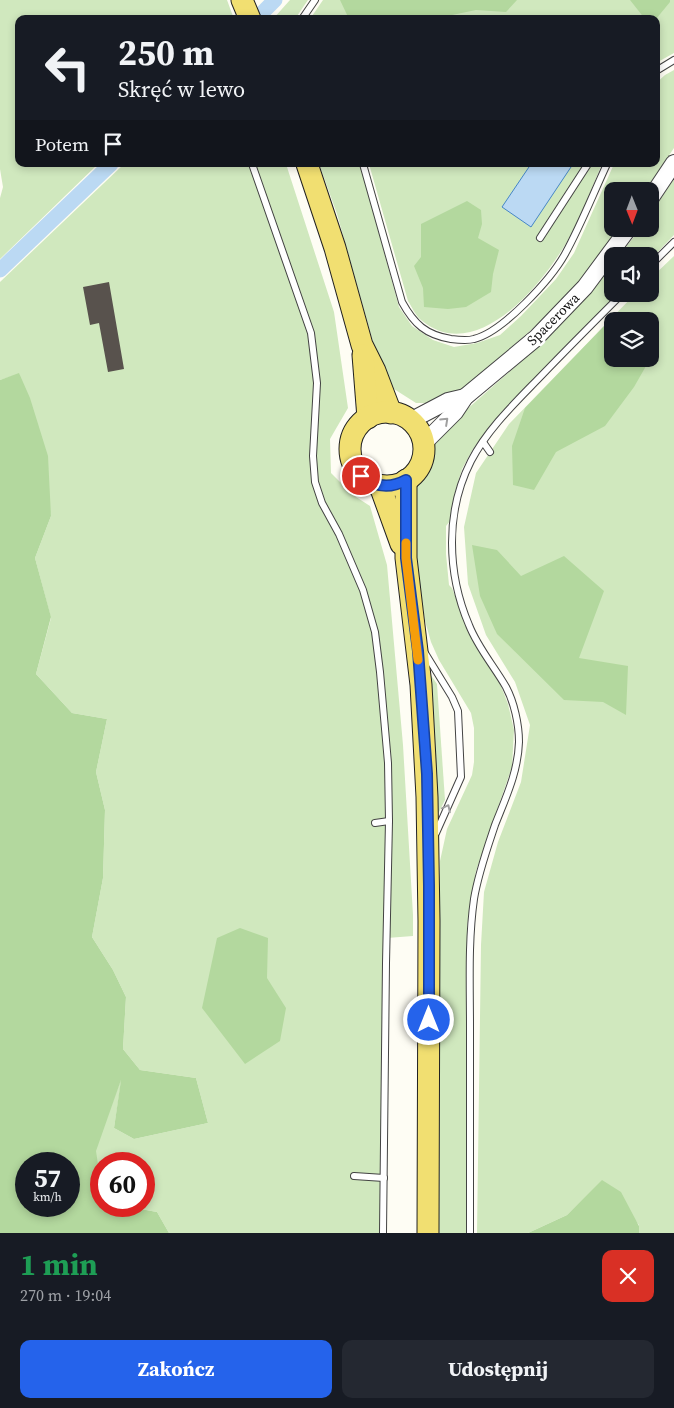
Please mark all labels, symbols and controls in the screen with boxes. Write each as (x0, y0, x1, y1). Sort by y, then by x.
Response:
text: 250 m (118, 29, 214, 77)
icon: left (35, 35, 100, 100)
text: Skręć w lewo (118, 74, 245, 104)
icon: arrive (99, 130, 127, 158)
text: Potem (35, 131, 89, 157)
north arrow (604, 182, 659, 238)
map controls (604, 182, 659, 367)
button: sound (604, 247, 659, 302)
street label: Spacerowa (522, 287, 585, 350)
button: layers (604, 312, 659, 367)
one-way arrow (439, 418, 448, 427)
pin (340, 455, 382, 497)
icon: arrive (347, 462, 375, 490)
one-way arrow (441, 804, 452, 813)
position arrow (402, 993, 454, 1045)
speed limit sign: 60 (90, 1152, 155, 1217)
text: 57 (34, 1161, 61, 1195)
text: km/h (33, 1189, 62, 1205)
text: 1 min (20, 1244, 98, 1285)
button: close (602, 1250, 654, 1302)
text: 270 m · 19:04 (20, 1284, 111, 1306)
button: Zakończ (20, 1340, 332, 1398)
button: Udostępnij (342, 1340, 654, 1398)

